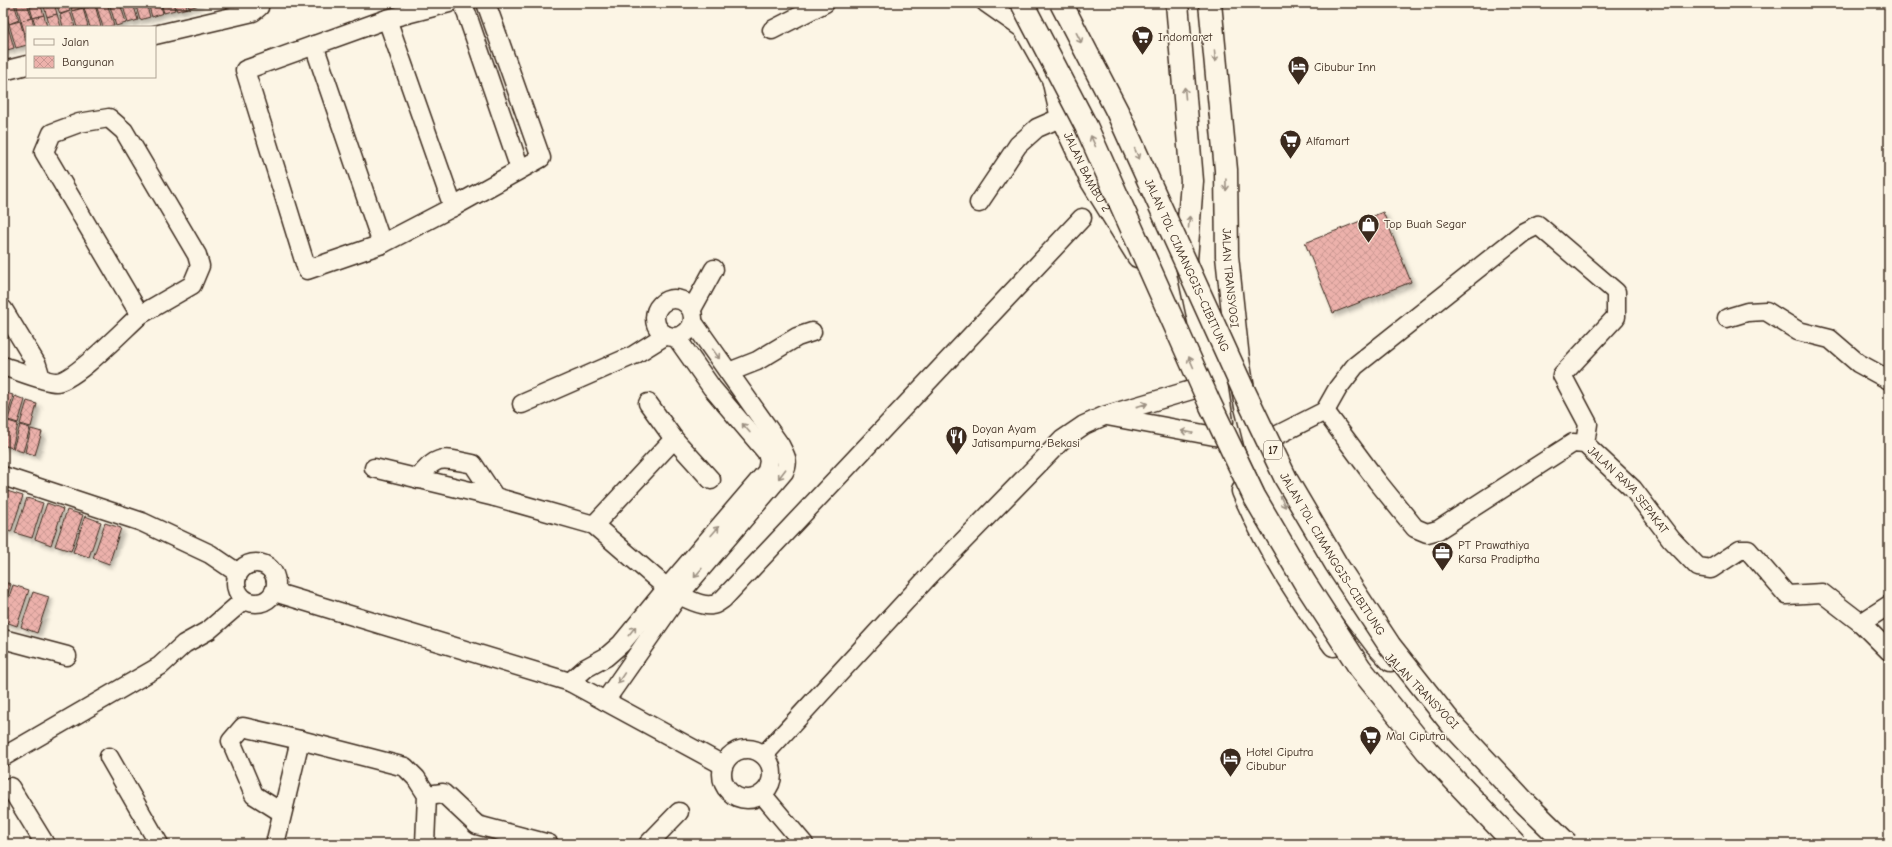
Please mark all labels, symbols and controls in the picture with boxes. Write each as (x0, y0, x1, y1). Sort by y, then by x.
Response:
supermarket icon: Indomaret (1130, 24, 1156, 57)
legend (26, 26, 156, 78)
place label: Indomaret (1158, 30, 1213, 44)
one-way arrow (1076, 31, 1083, 43)
text: Jalan (62, 35, 89, 49)
one-way arrow (1211, 49, 1218, 62)
hotel icon: Cibubur Inn (1286, 54, 1312, 87)
text: Bangunan (62, 55, 114, 69)
place label: Cibubur Inn (1314, 60, 1376, 74)
one-way arrow (1181, 87, 1189, 100)
supermarket icon: Alfamart (1278, 128, 1304, 161)
street label: JALAN BAMBU 2 (1061, 130, 1114, 214)
place label: Alfamart (1306, 134, 1350, 148)
one-way arrow (1089, 135, 1096, 147)
one-way arrow (1133, 148, 1141, 160)
street label: JALAN TOL CIMANGGIS–CIBITUNG (1142, 176, 1232, 355)
one-way arrow (1222, 178, 1230, 191)
shop icon: Top Buah Segar (1355, 211, 1381, 244)
one-way arrow (1185, 216, 1193, 229)
place label: Top Buah Segar (1384, 217, 1466, 231)
street label: JALAN TRANSYOGI (1220, 228, 1242, 329)
one-way arrow (712, 348, 720, 359)
one-way arrow (1187, 356, 1194, 368)
one-way arrow (1135, 401, 1148, 408)
place label: Doyan Ayam Jatisampurna, Bekasi (972, 422, 1080, 450)
one-way arrow (742, 423, 751, 434)
restaurant icon: Doyan Ayam Jatisampurna, Bekasi (944, 423, 970, 456)
one-way arrow (1181, 427, 1194, 435)
road number: 17 (1264, 441, 1282, 459)
street label: JALAN RAYA SEPAKAT (1585, 443, 1672, 537)
one-way arrow (778, 468, 786, 479)
street label: JALAN TOL CIMANGGIS–CIBITUNG (1277, 471, 1388, 638)
one-way arrow (1280, 496, 1287, 508)
one-way arrow (711, 526, 720, 536)
place label: PT Prawathiya Karsa Pradiptha (1458, 538, 1540, 566)
office icon: PT Prawathiya Karsa Pradiptha (1430, 539, 1456, 572)
one-way arrow (693, 568, 702, 579)
one-way arrow (627, 625, 636, 636)
street label: JALAN TRANSYOGI (1382, 650, 1462, 732)
one-way arrow (616, 672, 625, 683)
supermarket icon: Mal Ciputra (1357, 723, 1383, 756)
place label: Mal Ciputra (1386, 729, 1446, 743)
place label: Hotel Ciputra Cibubur (1246, 745, 1313, 773)
hotel icon: Hotel Ciputra Cibubur (1217, 746, 1243, 779)

